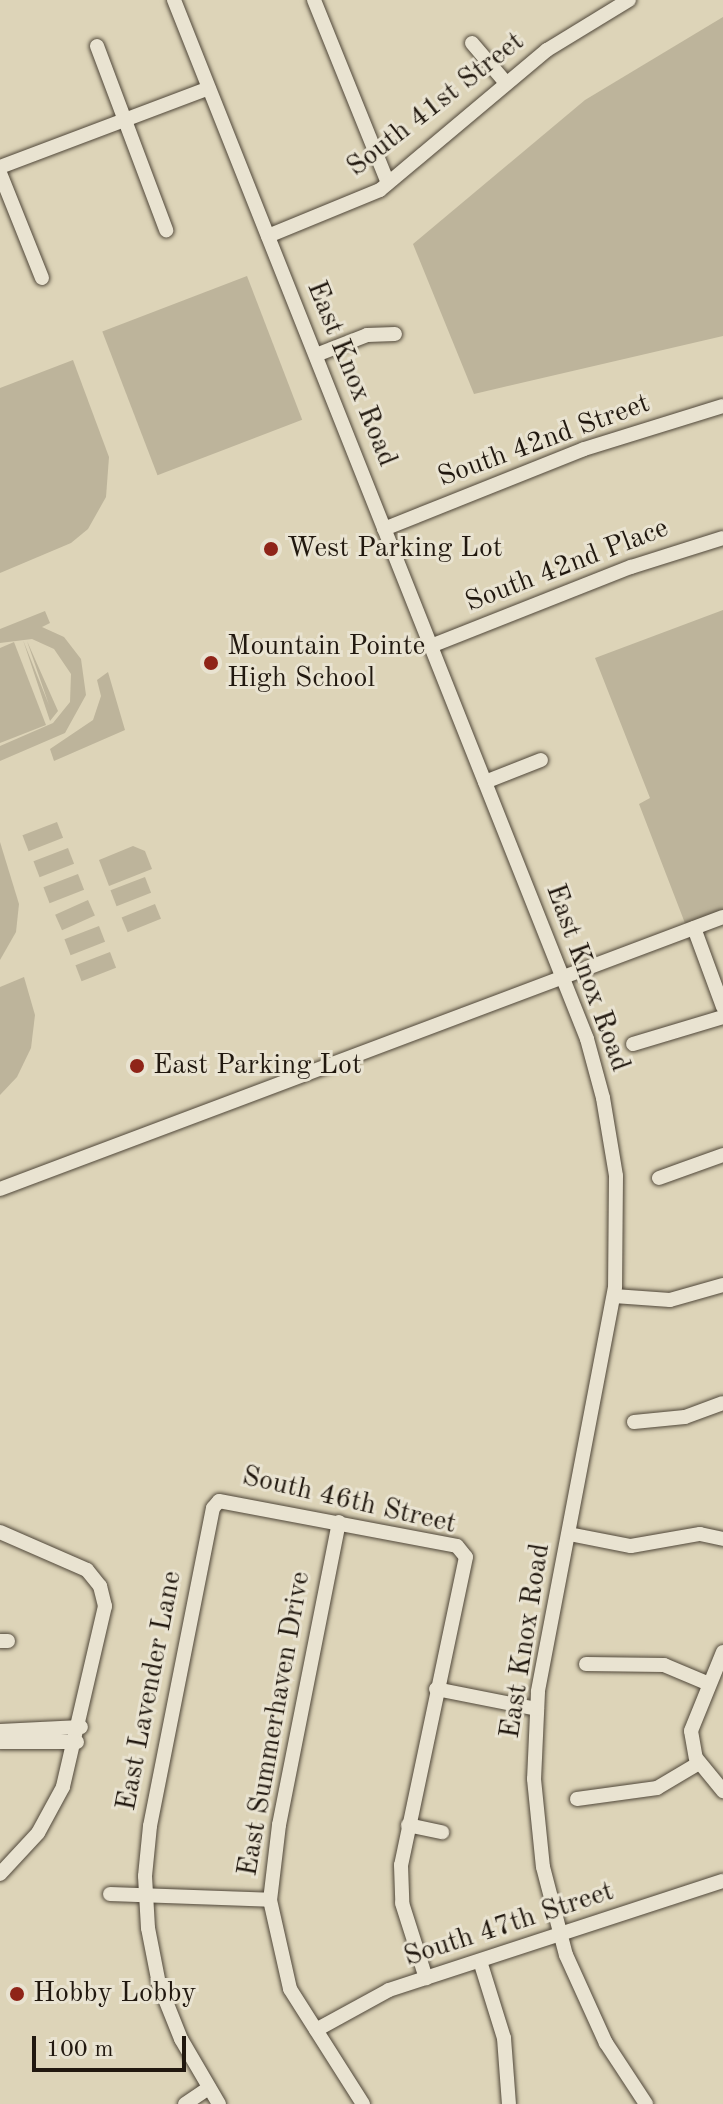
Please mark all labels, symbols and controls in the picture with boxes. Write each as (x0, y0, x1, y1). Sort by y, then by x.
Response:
street label: South 41st Street (341, 25, 531, 185)
street label: East Knox Road (298, 276, 404, 472)
street label: South 42nd Street (433, 387, 655, 495)
street label: South 42nd Place (461, 512, 673, 620)
place label: West Parking Lot (287, 532, 503, 566)
marker: West Parking Lot (262, 540, 280, 558)
place label: Mountain Pointe High School (227, 630, 425, 696)
marker: Mountain Pointe High School (202, 654, 220, 672)
street label: East Knox Road (537, 880, 637, 1076)
place label: East Parking Lot (153, 1049, 362, 1083)
marker: East Parking Lot (128, 1057, 146, 1075)
street label: South 46th Street (239, 1460, 459, 1542)
street label: East Knox Road (494, 1541, 558, 1741)
street label: East Lavender Lane (110, 1568, 190, 1814)
street label: East Summerhaven Drive (232, 1569, 318, 1879)
street label: South 47th Street (400, 1875, 618, 1975)
place label: Hobby Lobby (33, 1977, 196, 2011)
marker: Hobby Lobby (8, 1985, 26, 2003)
scale bar (36, 2020, 190, 2070)
text: 100 m (46, 2038, 114, 2062)

